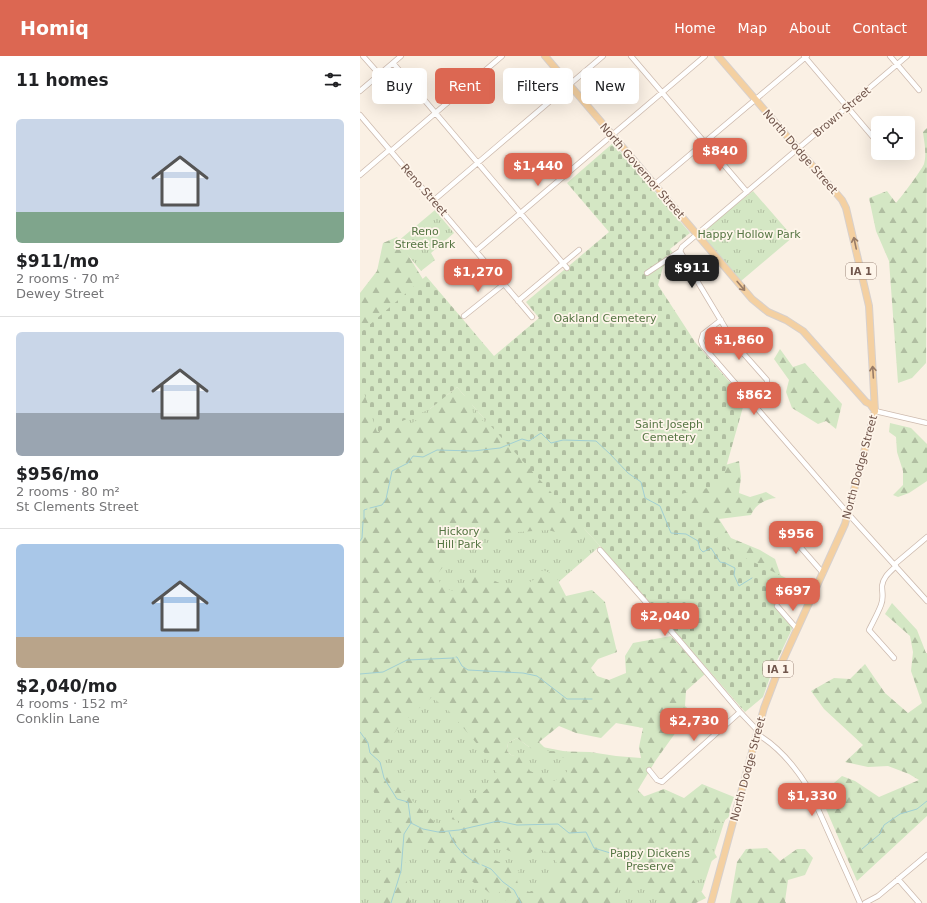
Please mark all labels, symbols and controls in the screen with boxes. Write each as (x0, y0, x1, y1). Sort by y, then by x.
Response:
text: Homiq (20, 17, 89, 39)
text: Home (674, 20, 716, 36)
text: Map (738, 20, 767, 36)
text: About (789, 20, 831, 36)
text: Contact (853, 20, 907, 36)
chip: Buy (372, 68, 427, 104)
chip: Rent (435, 68, 495, 104)
chip: Filters (503, 68, 573, 104)
chip: New (581, 68, 639, 104)
icon: filters (322, 69, 344, 91)
text: 11 homes (16, 70, 109, 90)
street label: Brown Street (810, 84, 874, 140)
street label: North Dodge Street (760, 107, 840, 197)
map controls (871, 116, 915, 160)
button: locate (871, 116, 915, 160)
street label: North Governor Street (597, 121, 687, 222)
pin: $840 (696, 138, 744, 172)
text: $840 (702, 143, 738, 158)
icon: home (144, 145, 216, 217)
pin: $1,440 (505, 153, 571, 187)
text: $1,440 (513, 158, 563, 173)
street label: Reno Street (398, 161, 451, 219)
park label: Reno Street Park (395, 225, 456, 251)
park label: Happy Hollow Park (697, 228, 801, 241)
one-way arrow (850, 237, 858, 250)
text: $911/mo (16, 251, 99, 271)
pin: $911 (668, 255, 716, 289)
pin: $1,270 (445, 259, 511, 293)
text: $911 (674, 260, 710, 275)
road number: IA 1 (846, 263, 876, 279)
text: $1,270 (453, 264, 503, 279)
text: 2 rooms · 70 m² (16, 271, 120, 286)
one-way arrow (736, 280, 745, 291)
text: Dewey Street (16, 286, 104, 301)
park label: Oakland Cemetery (553, 312, 657, 325)
pin: $1,860 (706, 327, 772, 361)
text: $1,860 (714, 332, 764, 347)
icon: home (144, 358, 216, 430)
one-way arrow (869, 366, 876, 379)
pin: $862 (730, 382, 778, 416)
text: $862 (736, 387, 772, 402)
street label: North Dodge Street (840, 413, 880, 520)
park label: Saint Joseph Cemetery (635, 418, 703, 444)
text: $956/mo (16, 464, 99, 484)
text: 2 rooms · 80 m² (16, 484, 120, 499)
text: St Clements Street (16, 499, 139, 514)
pin: $956 (772, 521, 820, 555)
park label: Hickory Hill Park (437, 525, 482, 551)
text: $956 (778, 526, 814, 541)
icon: home (144, 570, 216, 642)
pin: $697 (769, 578, 817, 612)
text: $697 (775, 583, 811, 598)
pin: $2,040 (632, 603, 698, 637)
text: $2,040 (640, 608, 690, 623)
road number: IA 1 (763, 661, 793, 677)
text: $2,040/mo (16, 676, 117, 696)
text: 4 rooms · 152 m² (16, 696, 128, 711)
pin: $2,730 (661, 708, 727, 742)
text: Conklin Lane (16, 711, 100, 726)
text: $2,730 (669, 713, 719, 728)
street label: North Dodge Street (728, 715, 768, 822)
pin: $1,330 (779, 783, 845, 817)
text: $1,330 (787, 788, 837, 803)
park label: Pappy Dickens Preserve (610, 847, 690, 873)

